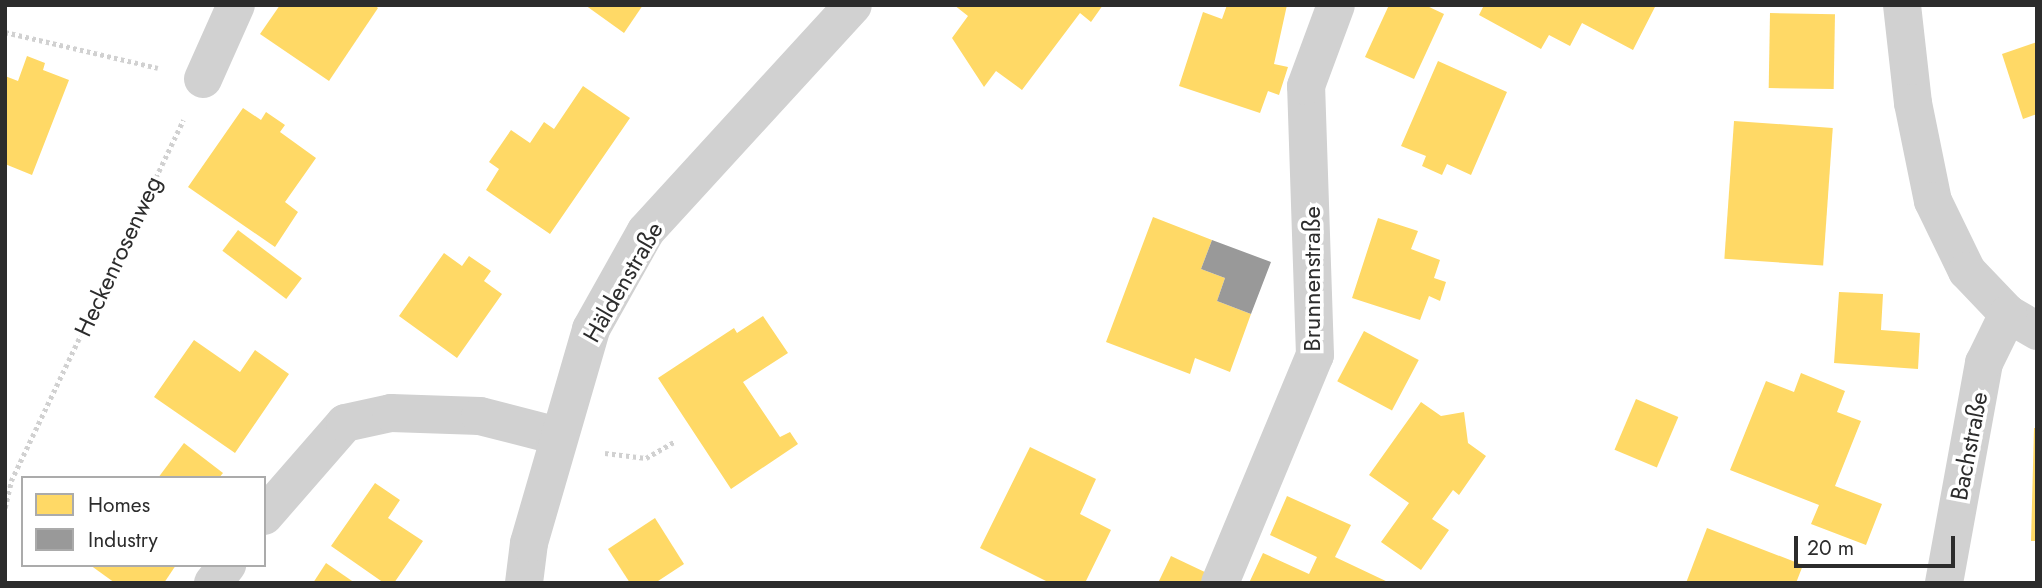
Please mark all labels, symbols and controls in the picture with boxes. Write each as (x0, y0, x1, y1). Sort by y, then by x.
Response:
street label: Heckenrosenweg (68, 171, 168, 341)
street label: Brunnenstraße (1298, 206, 1326, 352)
street label: Häldenstraße (577, 217, 669, 347)
street label: Bachstraße (1944, 389, 1994, 503)
legend (21, 476, 266, 567)
text: Homes (88, 490, 150, 520)
scale bar (1797, 522, 1958, 566)
text: Industry (88, 525, 158, 555)
text: 20 m (1807, 533, 1854, 563)

